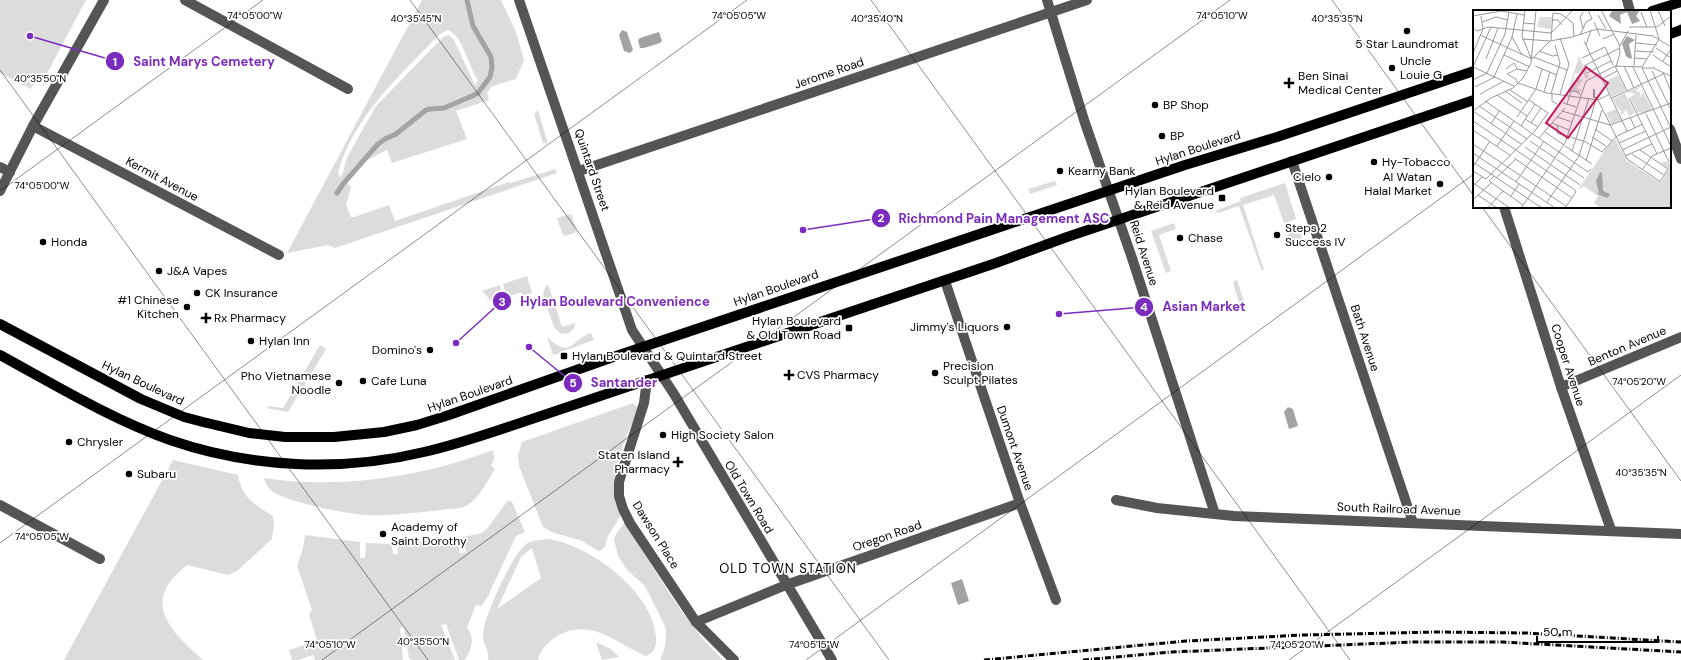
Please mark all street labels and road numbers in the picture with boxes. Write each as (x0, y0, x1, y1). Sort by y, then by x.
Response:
street label: Jerome Road (792, 54, 866, 92)
street label: Quintard Street (570, 127, 614, 214)
street label: Hylan Boulevard (1153, 127, 1243, 169)
street label: Kermit Avenue (123, 153, 201, 205)
street label: Reid Avenue (1126, 218, 1162, 288)
street label: Hylan Boulevard (731, 266, 821, 310)
street label: Bath Avenue (1347, 303, 1383, 374)
street label: Cooper Avenue (1547, 322, 1589, 408)
street label: Benton Avenue (1585, 322, 1669, 370)
street label: Hylan Boulevard (99, 357, 187, 409)
street label: Hylan Boulevard (425, 372, 515, 416)
street label: Dumont Avenue (993, 404, 1037, 493)
street label: Old Town Road (721, 458, 777, 536)
street label: Dawson Place (629, 498, 683, 572)
street label: South Railroad Avenue (1337, 499, 1461, 519)
street label: Oregon Road (850, 517, 924, 555)

